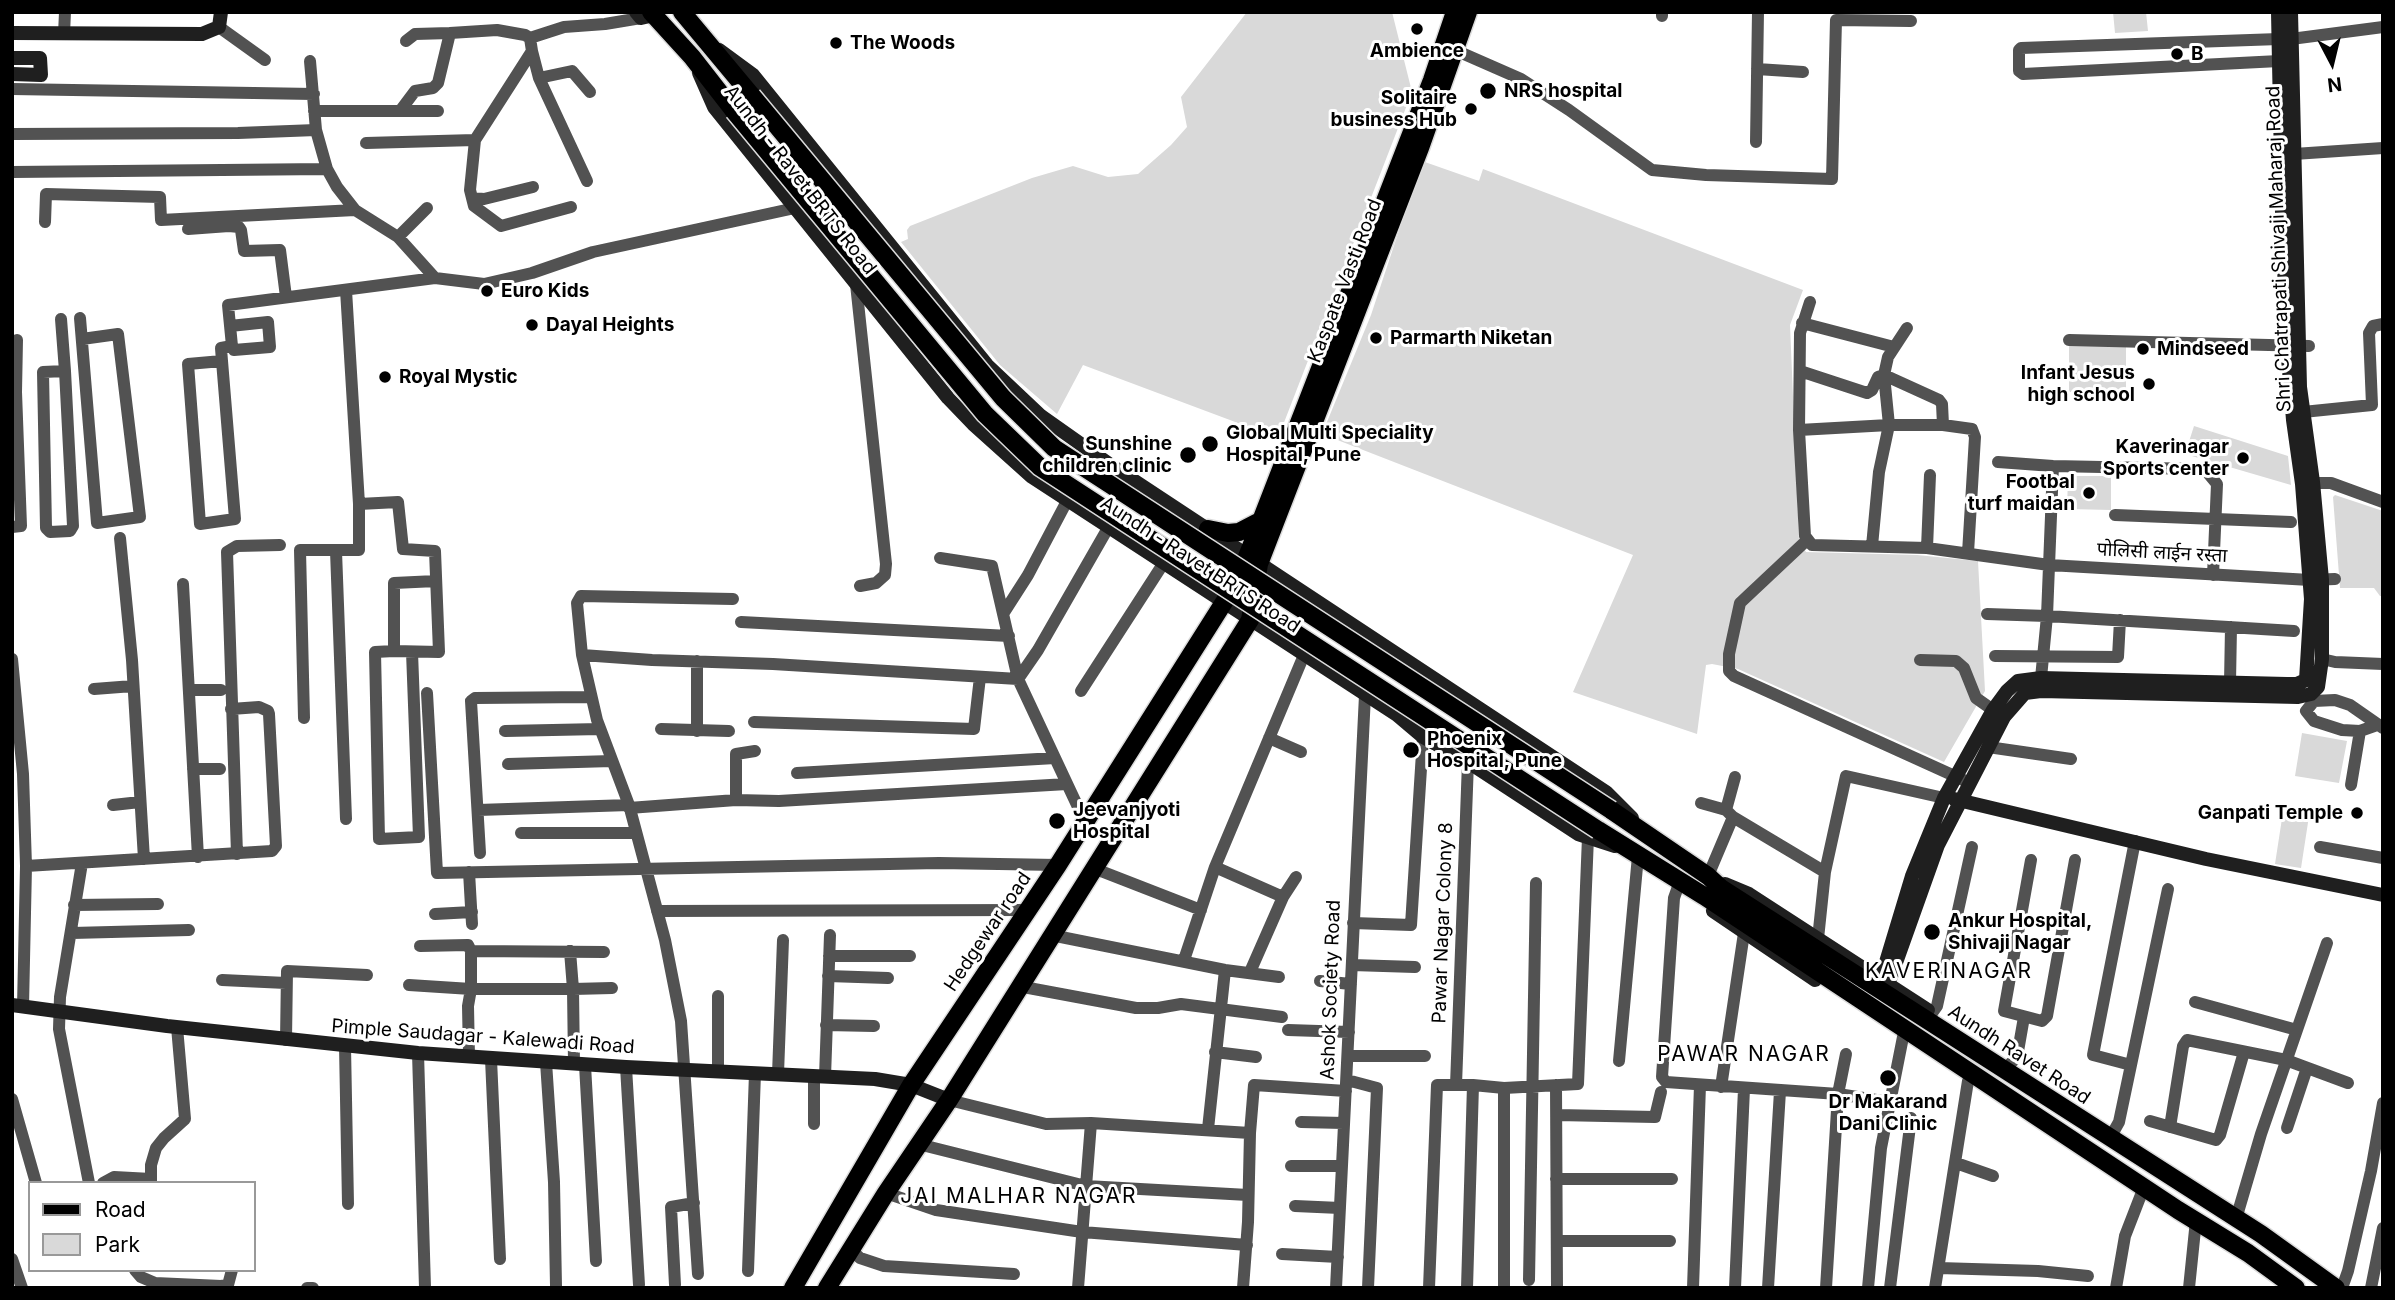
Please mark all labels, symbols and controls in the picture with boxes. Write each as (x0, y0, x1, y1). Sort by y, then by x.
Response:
marker: Ambience (1409, 21, 1425, 37)
north arrow (2297, 28, 2367, 98)
place label: The Woods (850, 32, 955, 54)
marker: The Woods (828, 35, 844, 51)
place label: Ambience (1370, 40, 1464, 62)
place label: B (2191, 43, 2204, 65)
marker: B (2169, 46, 2185, 62)
text: N (2326, 72, 2343, 97)
place label: NRS hospital (1504, 80, 1622, 102)
street label: Aundh - Ravet BRTS Road (719, 81, 881, 279)
marker: NRS hospital (1478, 81, 1498, 101)
street label: Shri Chatrapati Shivaji Maharaj Road (2262, 85, 2296, 413)
place label: Solitaire business Hub (1330, 87, 1457, 131)
marker: Solitaire business Hub (1463, 101, 1479, 117)
street label: Kaspate Vasti Road (1303, 196, 1387, 366)
place label: Euro Kids (501, 280, 589, 302)
marker: Euro Kids (479, 283, 495, 299)
place label: Dayal Heights (546, 314, 674, 336)
marker: Dayal Heights (524, 317, 540, 333)
place label: Parmarth Niketan (1390, 327, 1552, 349)
marker: Parmarth Niketan (1368, 330, 1384, 346)
place label: Mindseed (2157, 338, 2249, 360)
marker: Mindseed (2135, 341, 2151, 357)
place label: Infant Jesus high school (2021, 362, 2135, 406)
place label: Royal Mystic (399, 366, 518, 388)
marker: Royal Mystic (377, 369, 393, 385)
marker: Infant Jesus high school (2141, 376, 2157, 392)
place label: Global Multi Speciality Hospital, Pune (1226, 422, 1434, 466)
place label: Sunshine children clinic (1042, 433, 1172, 477)
marker: Global Multi Speciality Hospital, Pune (1200, 434, 1220, 454)
place label: Kaverinagar Sports center (2103, 436, 2229, 480)
marker: Sunshine children clinic (1178, 445, 1198, 465)
marker: Kaverinagar Sports center (2235, 450, 2251, 466)
place label: Footbal turf maidan (1968, 471, 2075, 515)
marker: Footbal turf maidan (2081, 485, 2097, 501)
street label: Aundh - Ravet BRTS Road (1096, 492, 1304, 638)
street label: पोलिसी लाईन रस्ता (2096, 538, 2228, 568)
place label: Phoenix Hospital, Pune (1427, 728, 1562, 772)
marker: Phoenix Hospital, Pune (1401, 740, 1421, 760)
place label: Jeevanjyoti Hospital (1073, 799, 1180, 843)
place label: Ganpati Temple (2198, 802, 2343, 824)
marker: Ganpati Temple (2349, 805, 2365, 821)
marker: Jeevanjyoti Hospital (1047, 811, 1067, 831)
street label: Pawar Nagar Colony 8 (1428, 822, 1458, 1024)
street label: Hedgewar road (940, 868, 1036, 996)
street label: Ashok Society Road (1316, 900, 1346, 1080)
place label: Ankur Hospital, Shivaji Nagar (1948, 910, 2092, 954)
marker: Ankur Hospital, Shivaji Nagar (1922, 922, 1942, 942)
district label: KAVERINAGAR (1866, 959, 2032, 985)
street label: Aundh Ravet Road (1944, 1000, 2094, 1110)
street label: Pimple Saudagar - Kalewadi Road (331, 1015, 635, 1059)
district label: PAWAR NAGAR (1659, 1042, 1829, 1068)
marker: Dr Makarand Dani Clinic (1878, 1068, 1898, 1088)
place label: Dr Makarand Dani Clinic (1828, 1091, 1948, 1135)
legend (28, 1181, 256, 1272)
district label: JAI MALHAR NAGAR (902, 1184, 1136, 1210)
text: Road (95, 1197, 146, 1222)
text: Park (95, 1232, 140, 1257)

